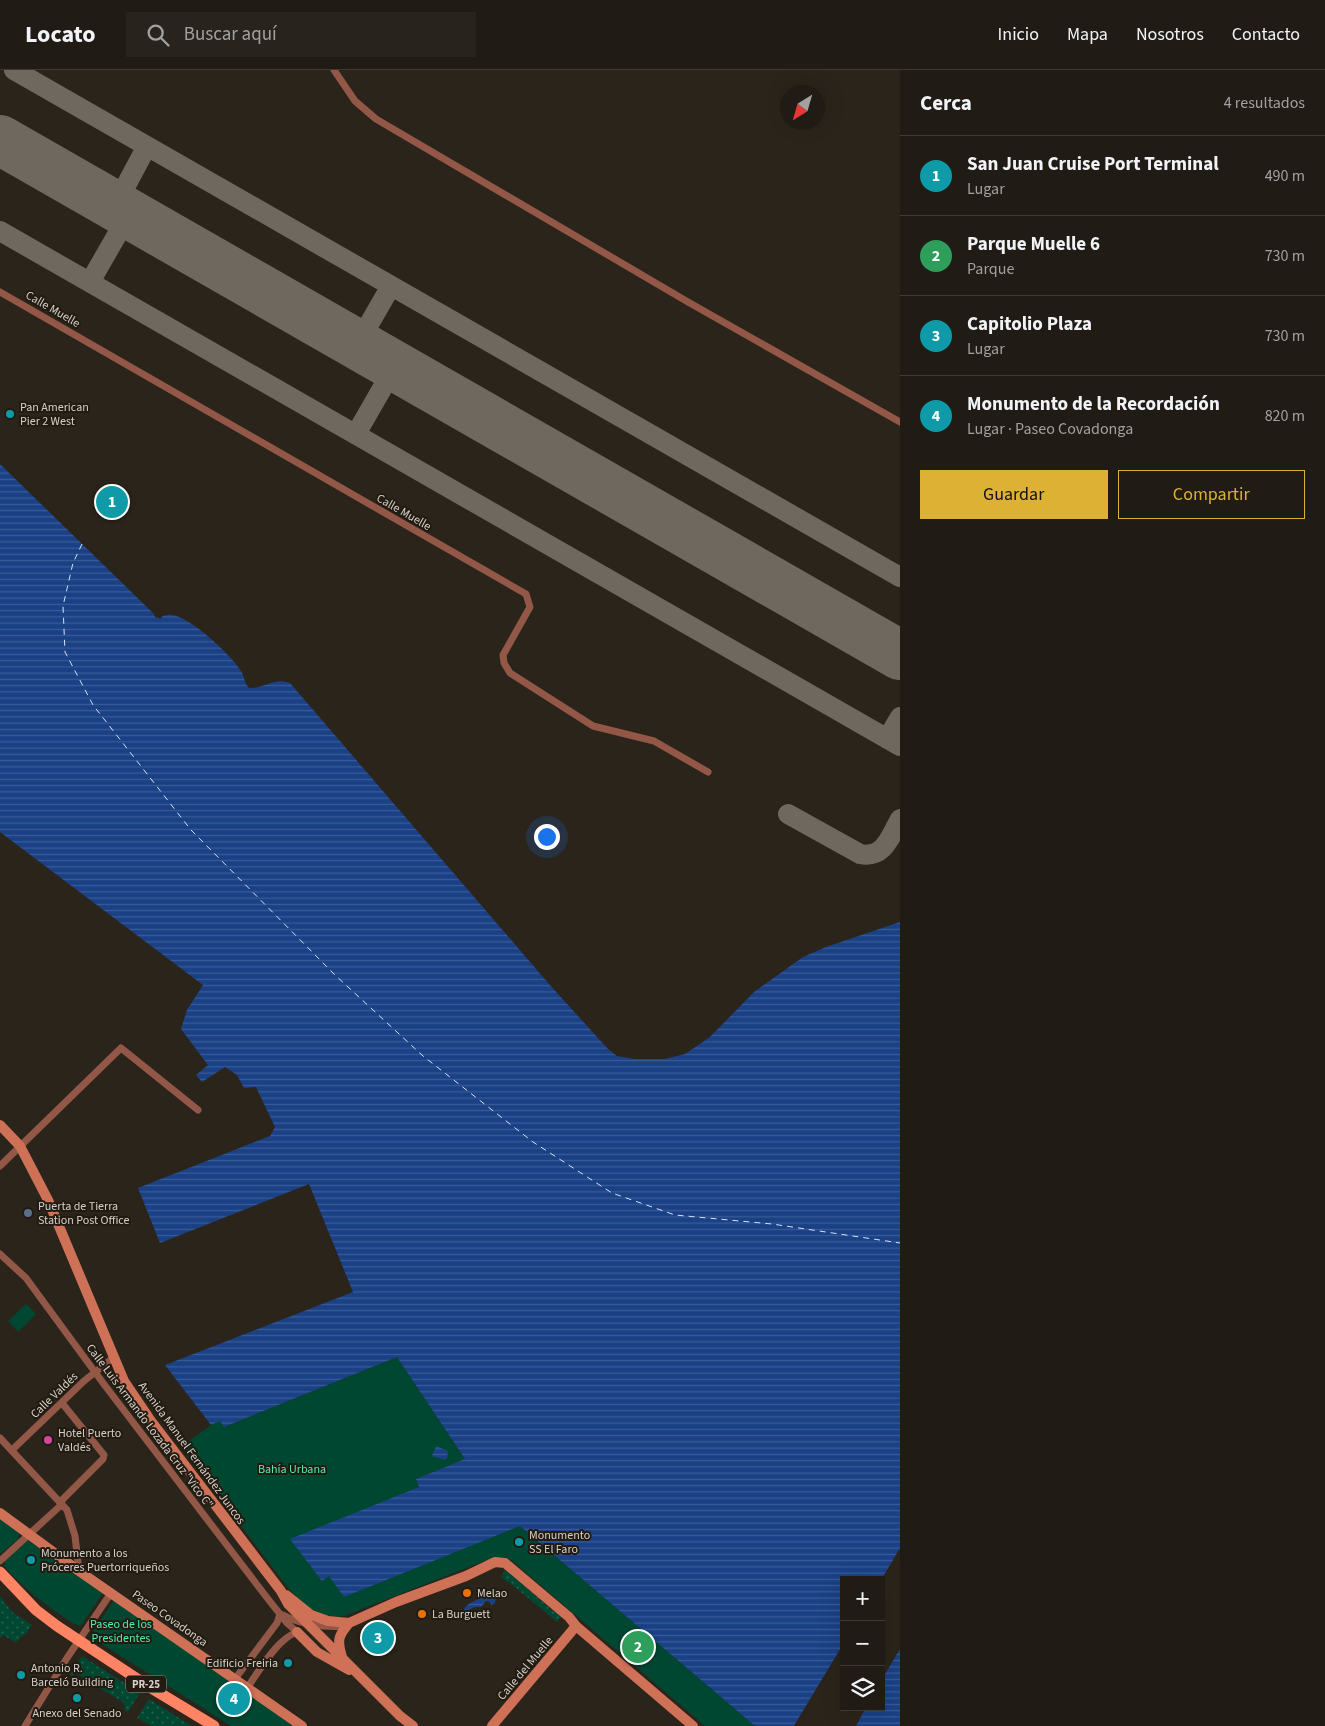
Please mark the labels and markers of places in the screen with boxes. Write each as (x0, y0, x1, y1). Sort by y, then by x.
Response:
place label: Pan American Pier 2 West (20, 399, 89, 430)
marker: Pan American Pier 2 West (4, 408, 16, 420)
pin: 1 (96, 483, 128, 521)
place label: Puerta de Tierra Station Post Office (38, 1198, 130, 1229)
marker: Puerta de Tierra Station Post Office (22, 1207, 34, 1219)
place label: Hotel Puerto Valdés (58, 1425, 121, 1456)
marker: Hotel Puerto Valdés (42, 1434, 54, 1446)
place label: Monumento SS El Faro (529, 1527, 590, 1558)
marker: Monumento SS El Faro (513, 1536, 525, 1548)
place label: Monumento a los Próceres Puertorriqueños (41, 1545, 169, 1576)
marker: Monumento a los Próceres Puertorriqueños (25, 1554, 37, 1566)
place label: Melao (477, 1585, 507, 1602)
marker: Melao (461, 1587, 473, 1599)
place label: La Burguett (432, 1606, 490, 1623)
marker: La Burguett (416, 1608, 428, 1620)
pin: 3 (362, 1619, 394, 1657)
pin: 2 (622, 1628, 654, 1666)
place label: Edificio Freiria (207, 1655, 278, 1672)
marker: Edificio Freiria (282, 1657, 294, 1669)
place label: Antonio R. Barceló Building (31, 1660, 113, 1691)
marker: Antonio R. Barceló Building (15, 1669, 27, 1681)
pin: 4 (218, 1680, 250, 1718)
marker: Anexo del Senado (71, 1692, 83, 1704)
place label: Anexo del Senado (32, 1705, 122, 1722)

